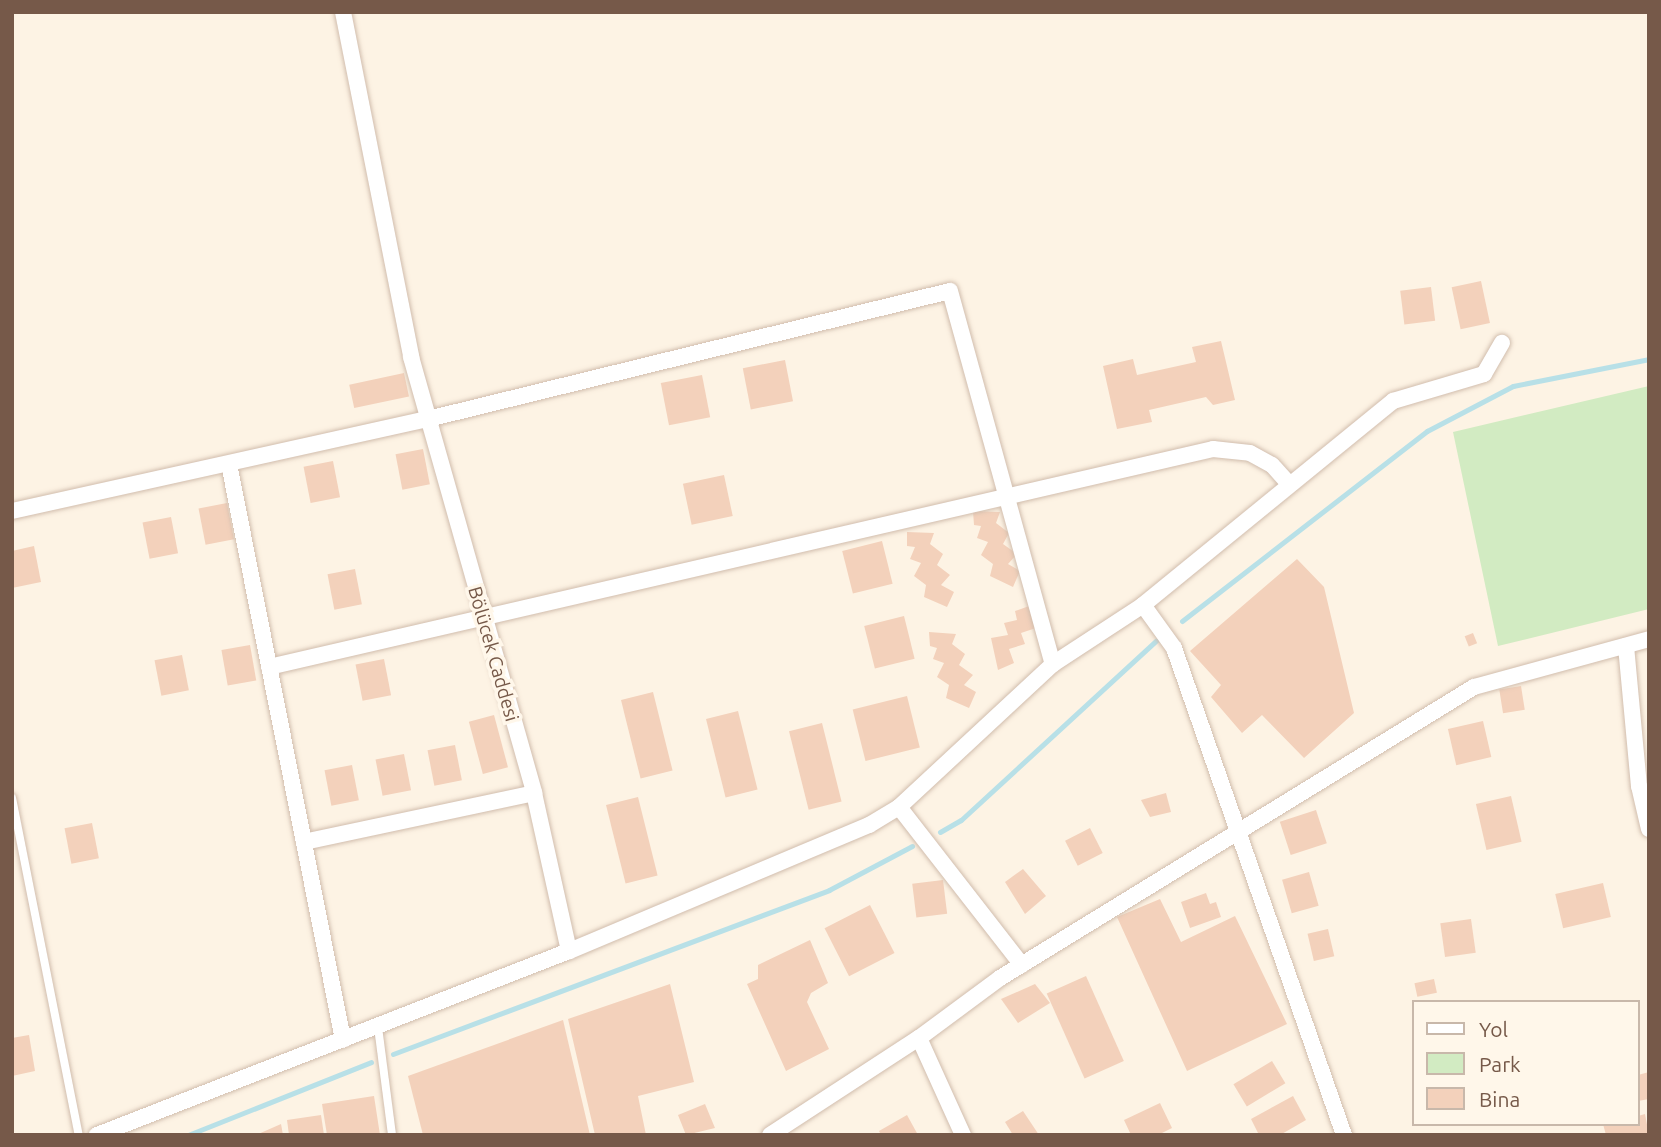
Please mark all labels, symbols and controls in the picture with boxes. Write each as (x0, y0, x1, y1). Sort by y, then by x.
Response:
street label: Bölücek Caddesi (463, 584, 523, 724)
legend (1412, 1000, 1640, 1126)
text: Yol (1479, 1017, 1508, 1041)
text: Park (1479, 1052, 1521, 1076)
text: Bina (1479, 1087, 1520, 1111)

